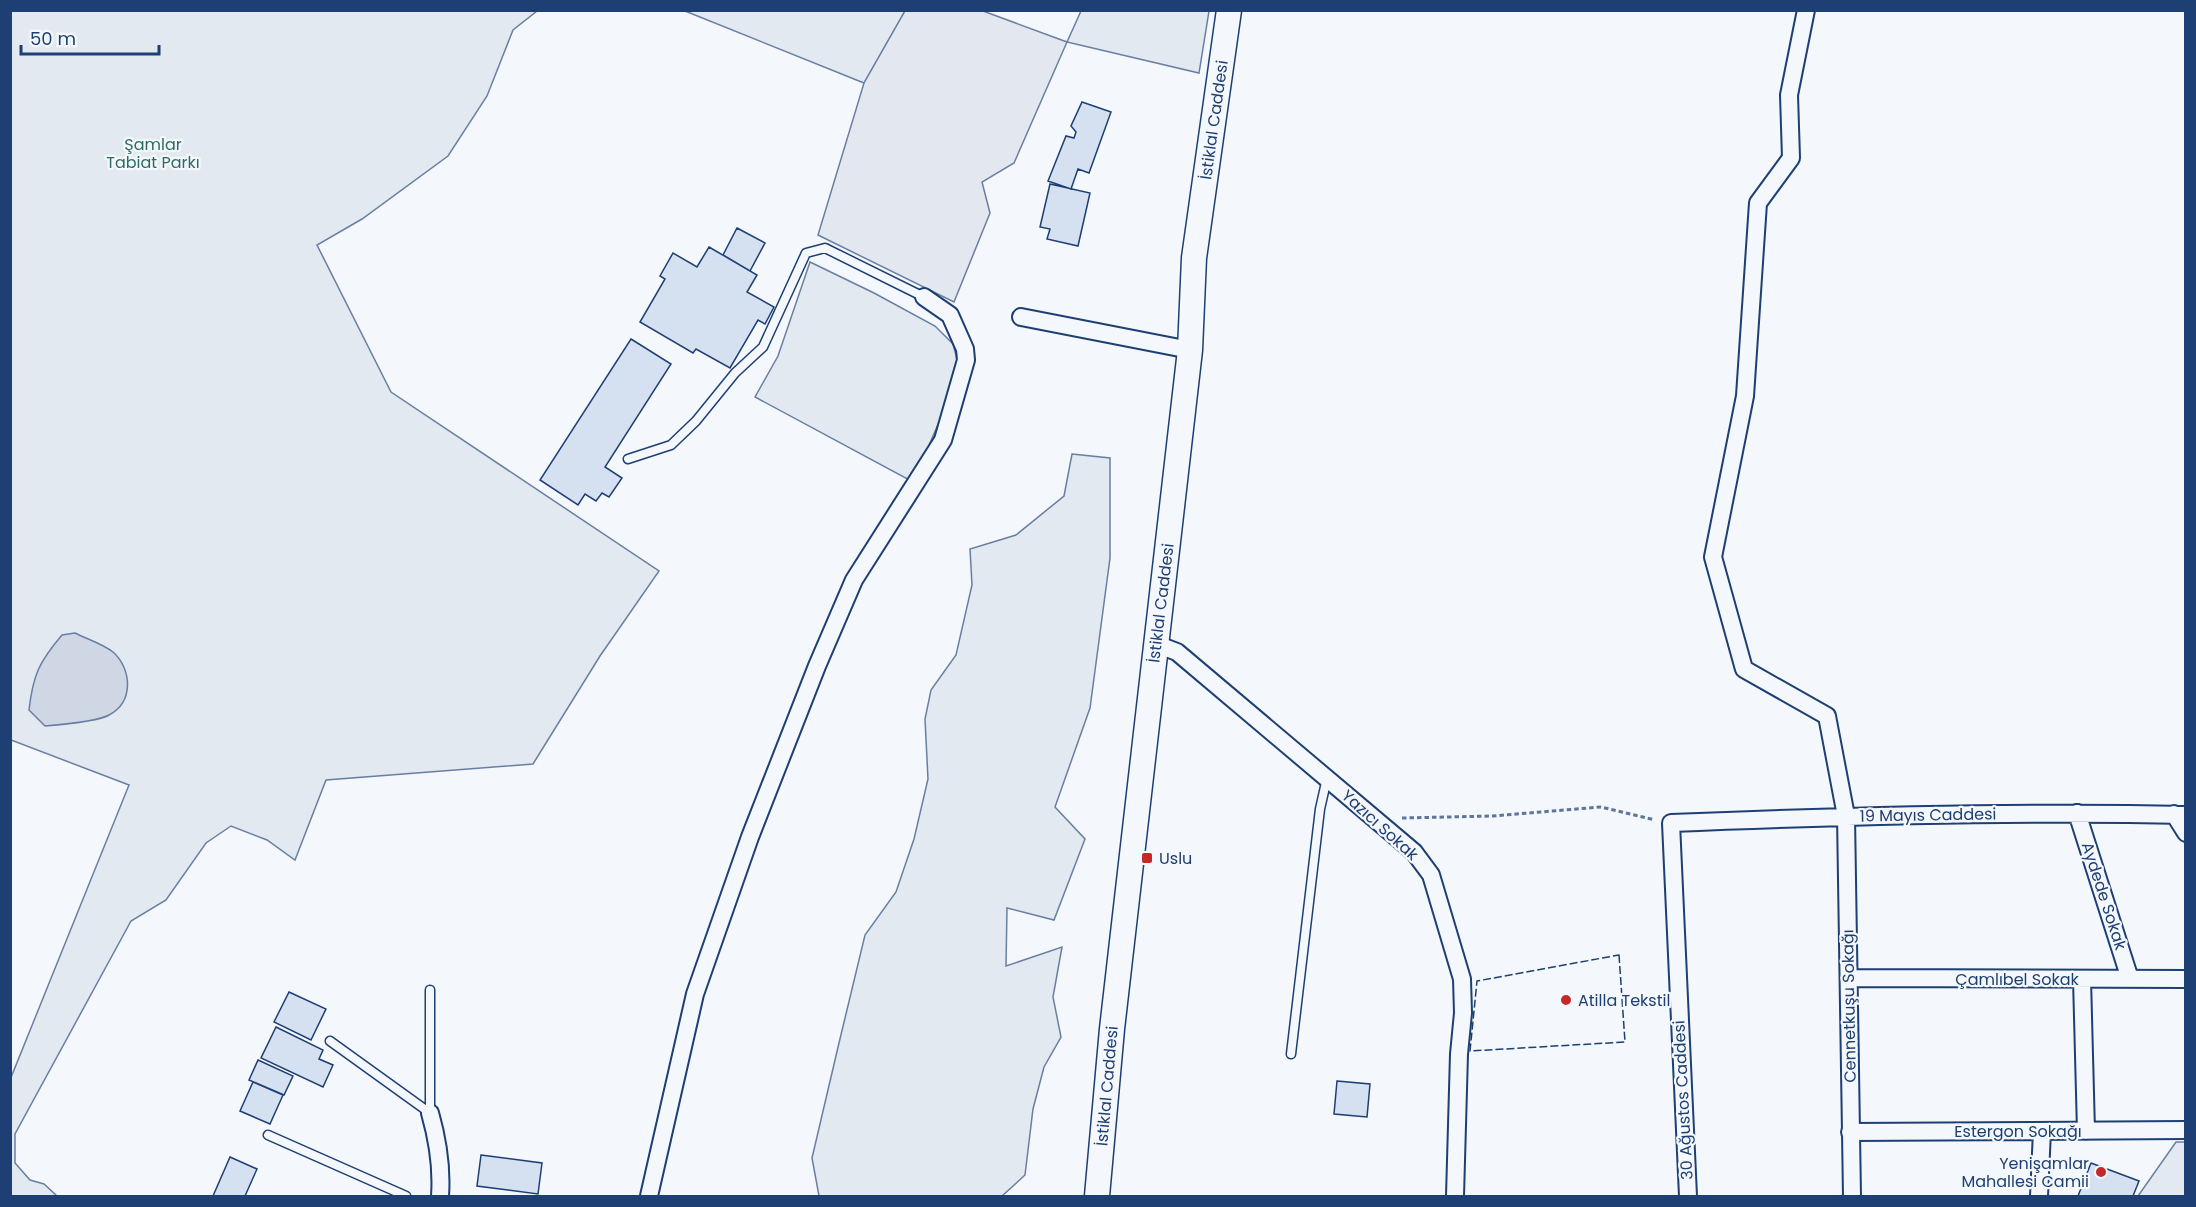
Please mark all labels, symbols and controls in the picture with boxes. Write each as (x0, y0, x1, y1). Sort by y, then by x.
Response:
scale bar (21, 18, 159, 56)
text: 50 m (30, 26, 76, 51)
street label: İstiklal Caddesi (1194, 59, 1234, 181)
park label: Şamlar Tabiat Parkı (106, 133, 200, 174)
street label: İstiklal Caddesi (1142, 542, 1180, 664)
street label: Yazıcı Sokak (1337, 784, 1424, 866)
street label: 19 Mayıs Caddesi (1859, 802, 1997, 828)
street label: Aydede Sokak (2076, 839, 2133, 954)
place label: Uslu (1159, 847, 1192, 870)
marker: Uslu (1140, 851, 1154, 865)
street label: Cennetkuşu Sokağı (1836, 929, 1862, 1083)
street label: Çamlıbel Sokak (1955, 968, 2079, 991)
place label: Atilla Tekstil (1578, 989, 1670, 1012)
marker: Atilla Tekstil (1559, 993, 1573, 1007)
street label: 30 Ağustos Caddesi (1667, 1020, 1699, 1180)
street label: İstiklal Caddesi (1090, 1025, 1124, 1147)
street label: Estergon Sokağı (1954, 1120, 2082, 1143)
place label: Yenişamlar Mahallesi Camii (1961, 1152, 2089, 1193)
marker: Yenişamlar Mahallesi Camii (2094, 1165, 2108, 1179)

